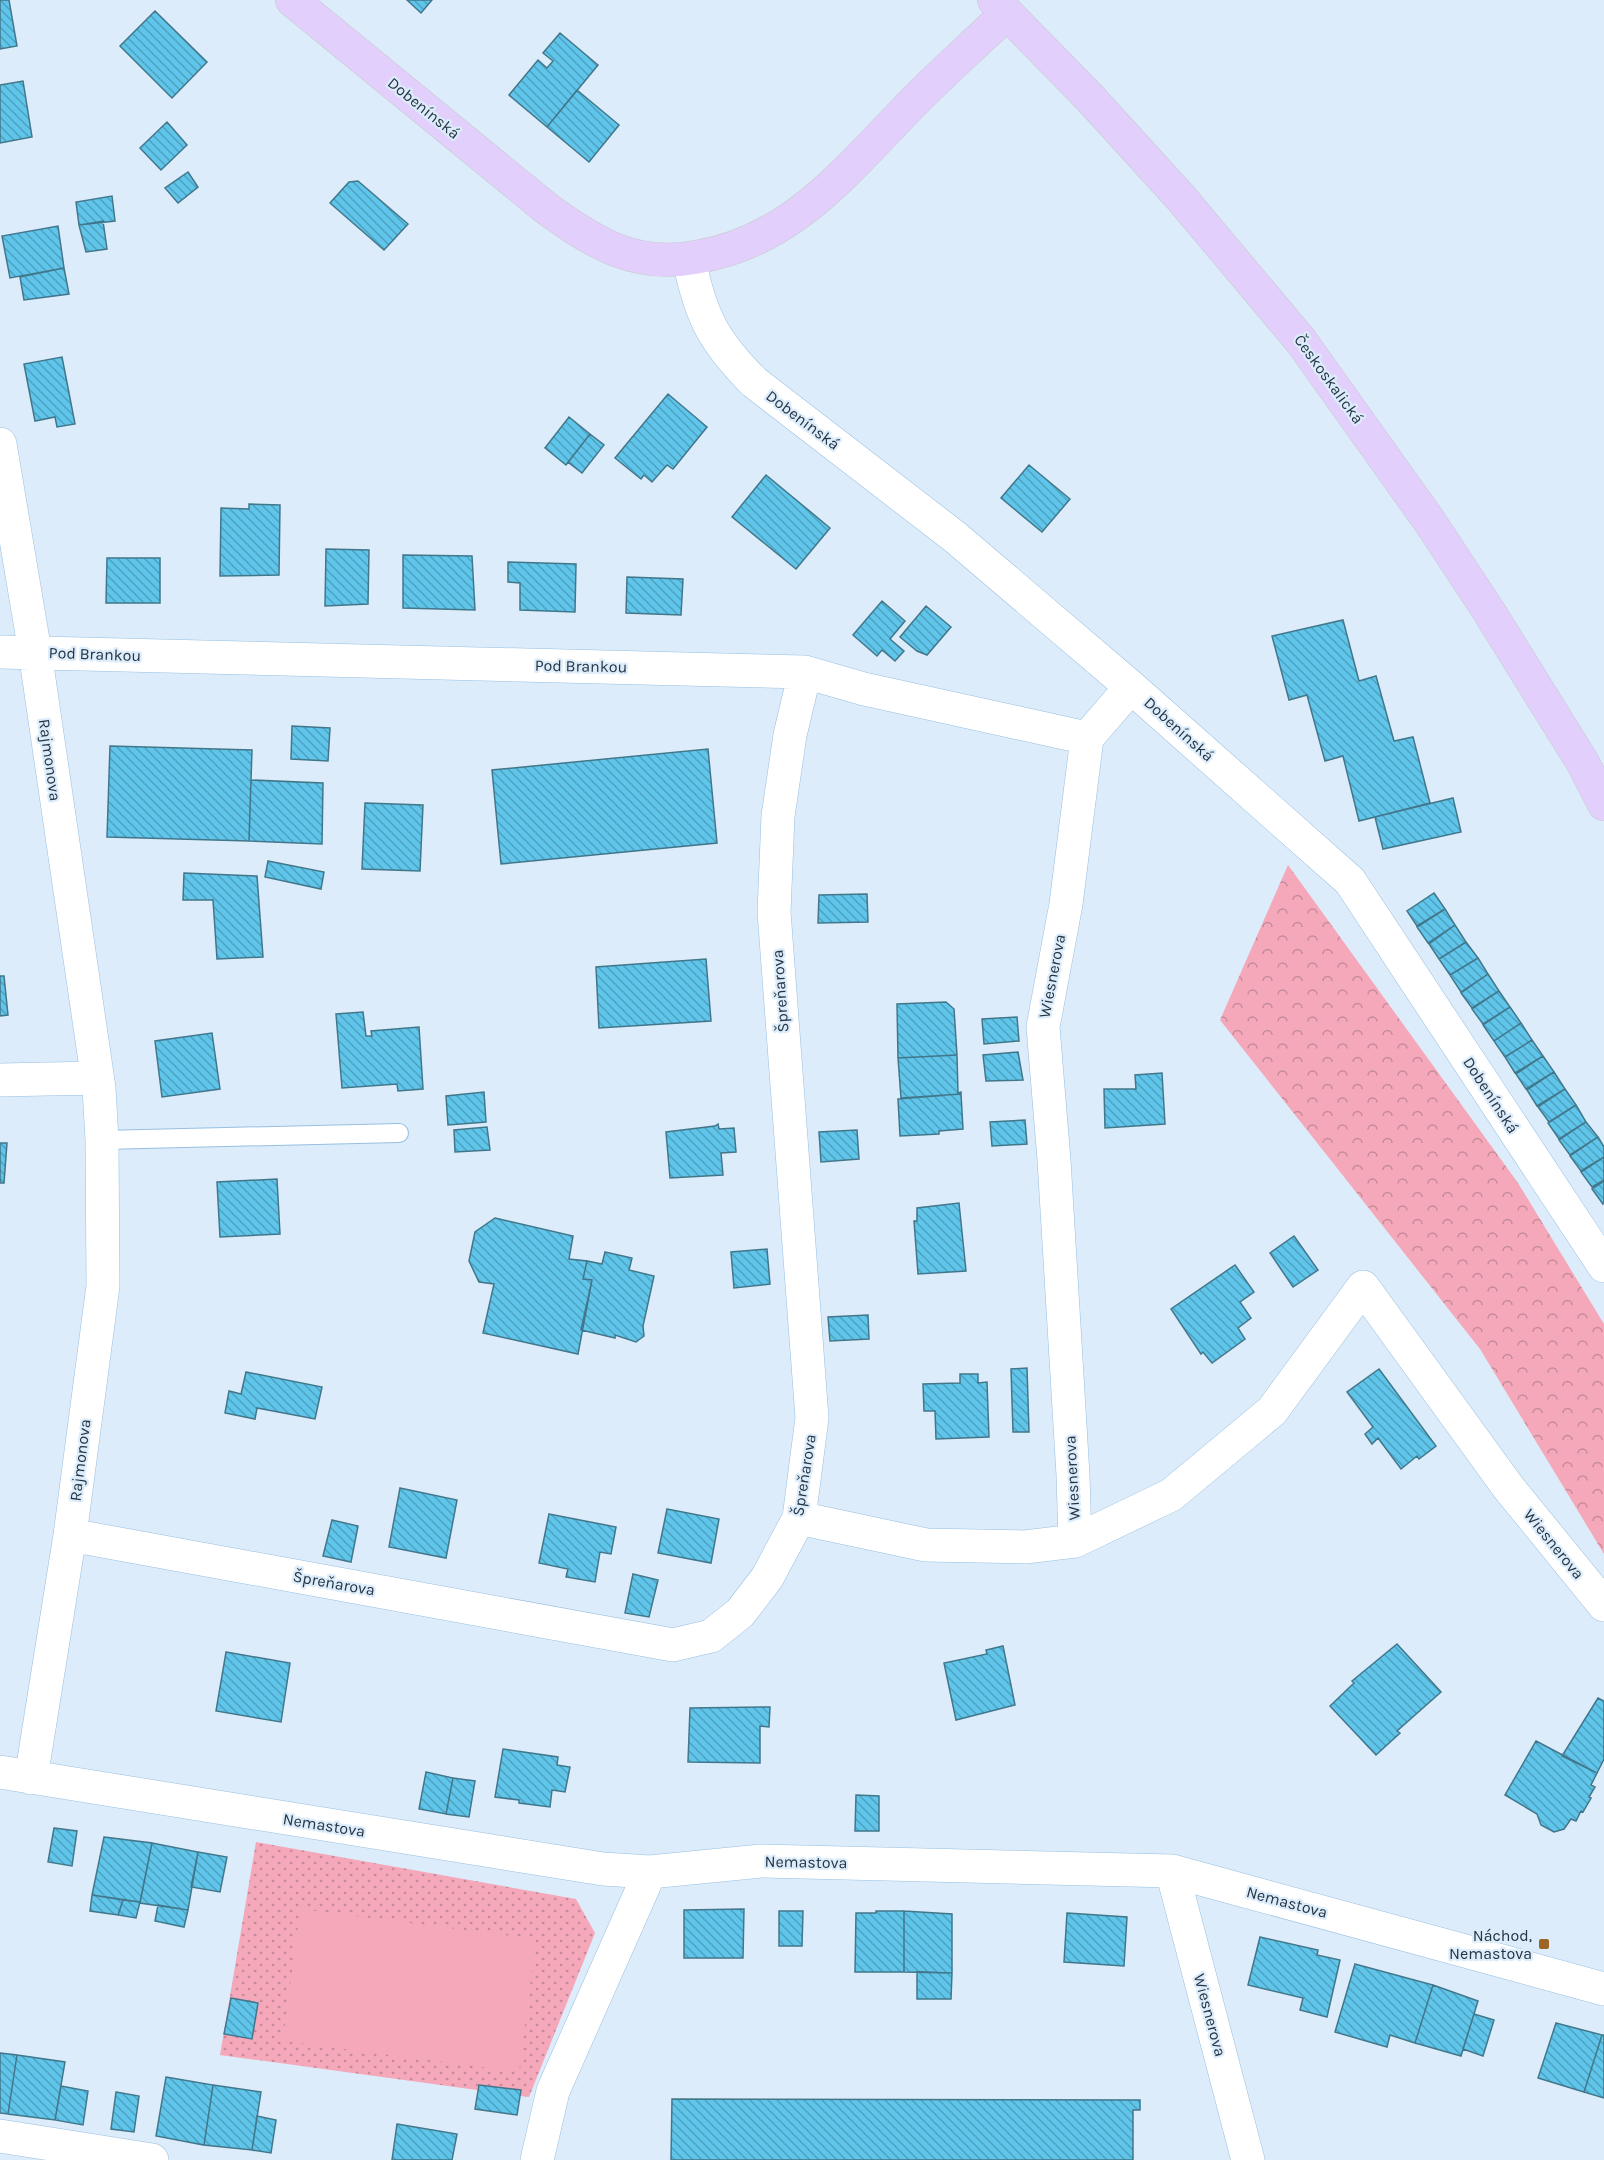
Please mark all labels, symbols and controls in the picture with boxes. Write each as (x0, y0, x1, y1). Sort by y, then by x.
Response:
street label: Dobenínská (384, 73, 464, 143)
street label: Českoskalická (1290, 331, 1368, 427)
street label: Dobenínská (762, 386, 844, 454)
street label: Pod Brankou (48, 643, 142, 665)
street label: Pod Brankou (535, 656, 627, 676)
street label: Dobenínská (1140, 693, 1218, 765)
street label: Rajmonova (35, 718, 65, 802)
street label: Wiesnerova (1035, 932, 1069, 1020)
street label: Špreňarova (768, 949, 792, 1033)
street label: Dobenínská (1459, 1053, 1523, 1137)
street label: Rajmonova (66, 1418, 94, 1502)
street label: Špreňarova (788, 1433, 820, 1517)
street label: Wiesnerova (1060, 1435, 1084, 1521)
street label: Wiesnerova (1520, 1505, 1588, 1583)
street label: Špreňarova (292, 1566, 376, 1600)
street label: Nemastova (282, 1809, 366, 1841)
street label: Nemastova (764, 1852, 848, 1872)
street label: Nemastova (1244, 1882, 1330, 1922)
place label: Náchod, Nemastova (1449, 1926, 1532, 1963)
marker: Náchod, Nemastova (1537, 1937, 1551, 1951)
street label: Wiesnerova (1190, 1972, 1230, 2058)

